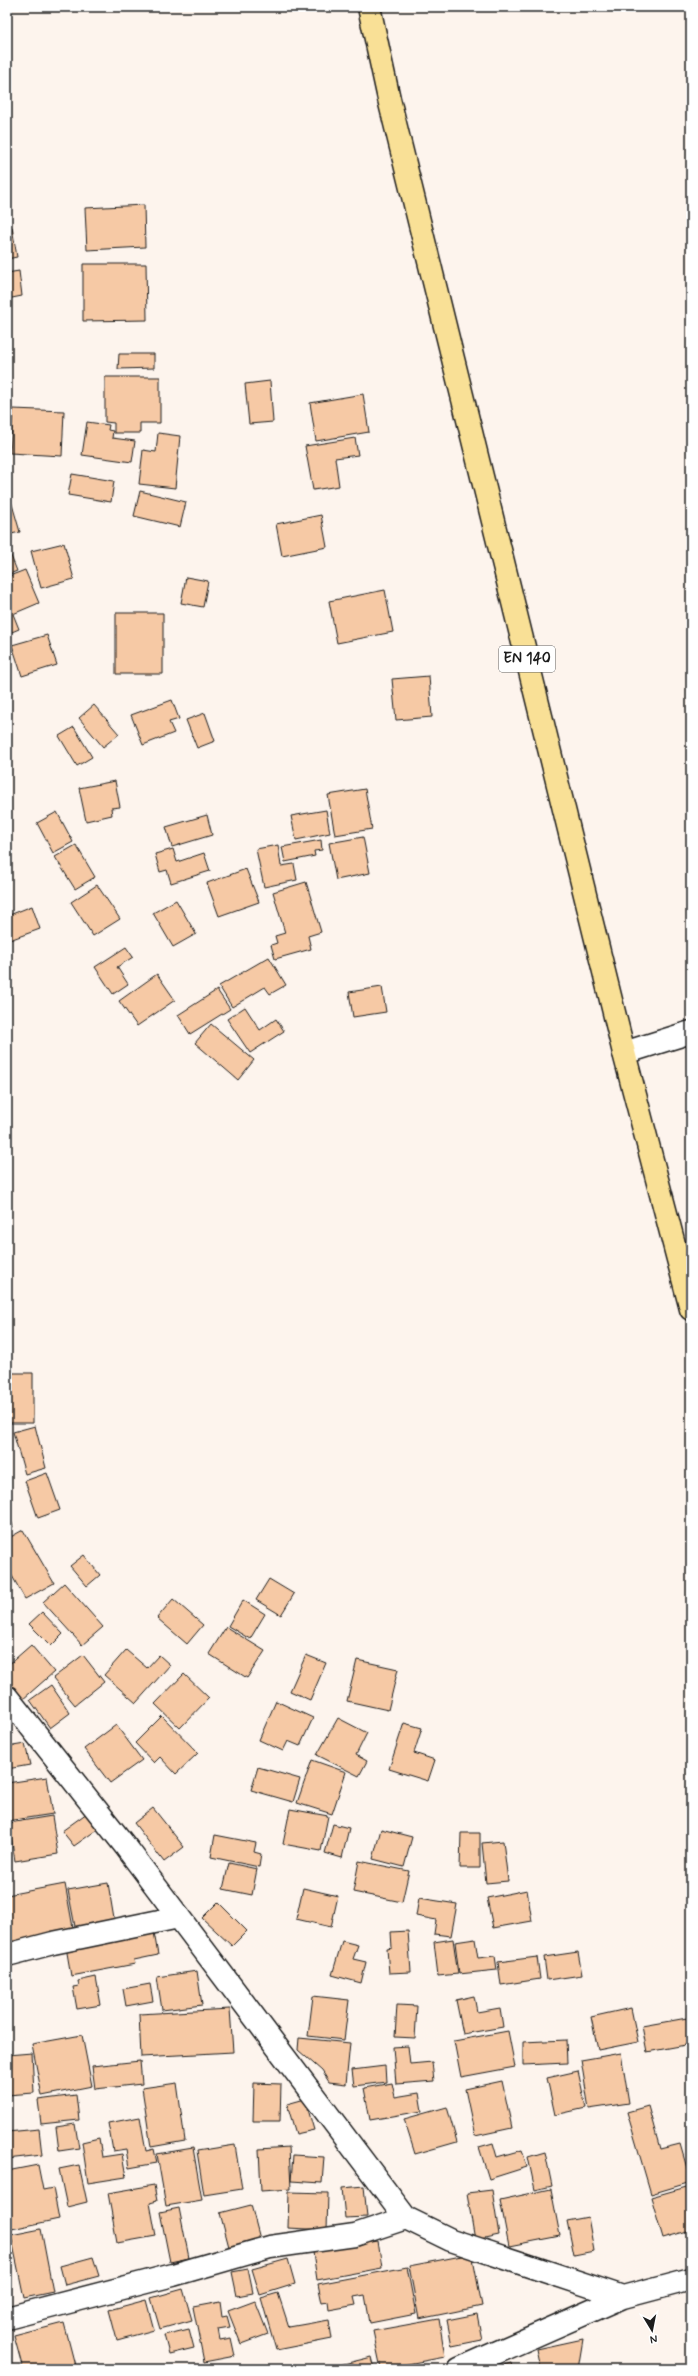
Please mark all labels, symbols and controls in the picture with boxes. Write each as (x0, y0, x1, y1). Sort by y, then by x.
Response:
road number: EN 140 (499, 646, 555, 672)
north arrow (632, 2310, 672, 2350)
text: N (649, 2331, 658, 2346)

